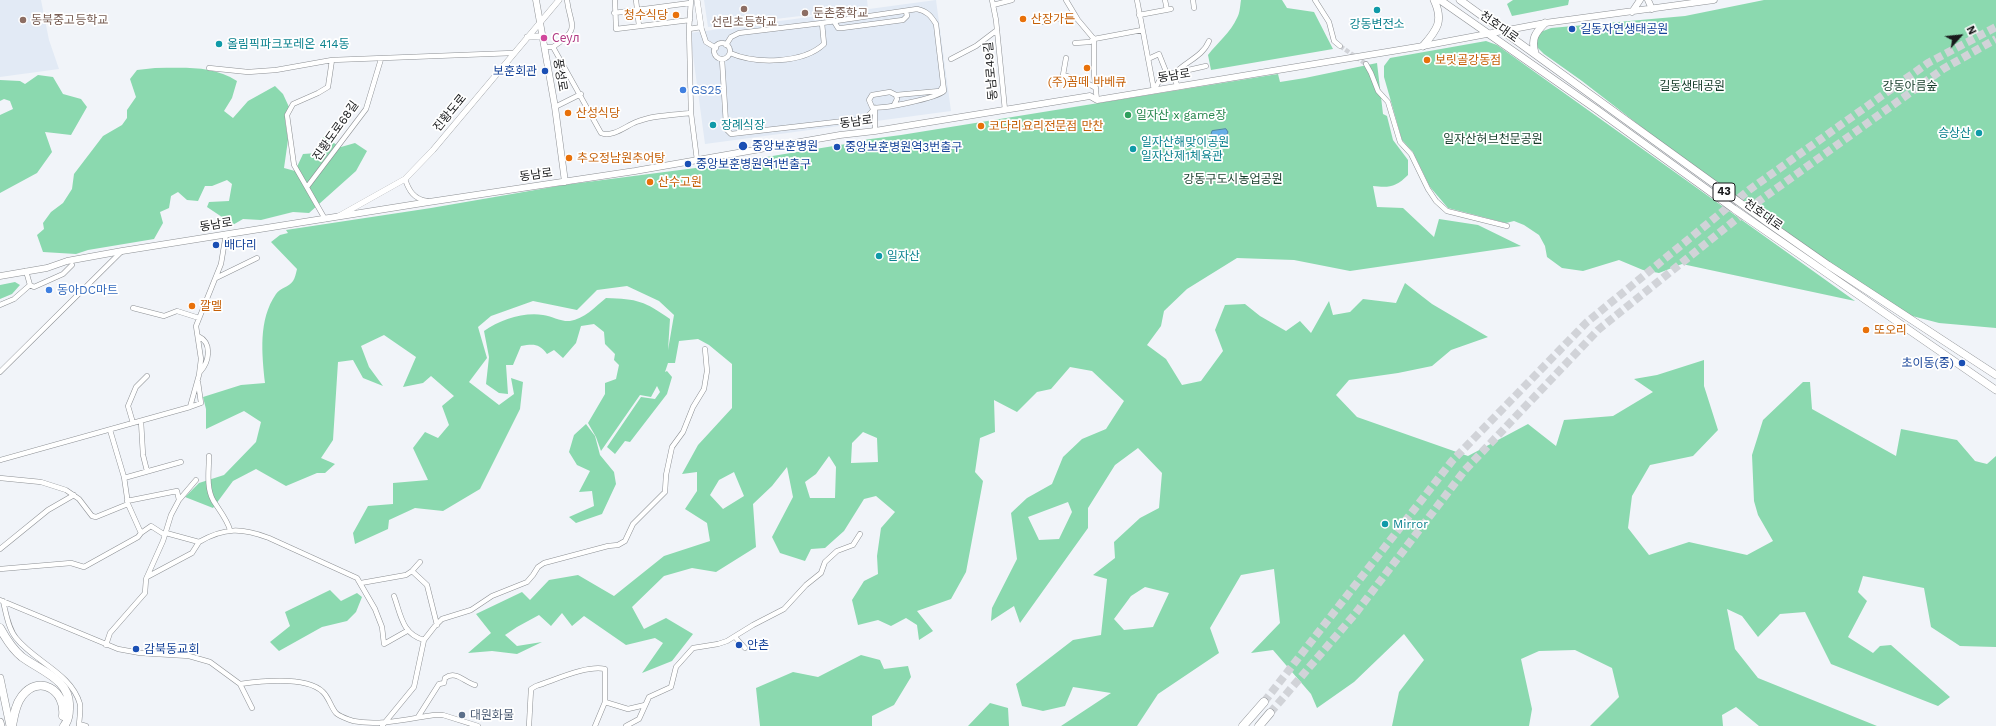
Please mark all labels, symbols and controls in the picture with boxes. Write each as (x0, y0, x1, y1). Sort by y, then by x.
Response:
marker: 선린초등학교 (739, 4, 749, 14)
marker: 강동변전소 (1372, 5, 1382, 15)
place label: 둔촌중학교 (813, 6, 868, 20)
place label: 청수식당 (624, 8, 668, 22)
marker: 둔촌중학교 (800, 8, 810, 18)
street label: 천호대로 (1477, 8, 1521, 46)
marker: 청수식당 (671, 10, 681, 20)
place label: 산장가든 (1031, 12, 1075, 26)
place label: 동북중고등학교 (31, 13, 108, 27)
marker: 산장가든 (1018, 14, 1028, 24)
marker: 동북중고등학교 (18, 15, 28, 25)
place label: 선린초등학교 (711, 15, 777, 29)
north arrow (1940, 16, 1980, 56)
place label: 강동변전소 (1349, 17, 1405, 31)
place label: 길동자연생태공원 (1580, 22, 1668, 36)
marker: 길동자연생태공원 (1567, 24, 1577, 34)
text: N (1963, 24, 1979, 37)
place label: Сеул (552, 31, 580, 45)
marker: Сеул (539, 33, 549, 43)
place label: 올림픽파크포레온 414동 (227, 37, 350, 51)
marker: 올림픽파크포레온 414동 (214, 39, 224, 49)
street label: 동남로49길 (981, 41, 1001, 101)
place label: 보릿골강동점 (1435, 53, 1501, 67)
marker: 보릿골강동점 (1422, 55, 1432, 65)
street label: 풍성로 (550, 57, 570, 93)
marker: (주)꼼떼 바베큐 (1082, 63, 1092, 73)
place label: 보훈회관 (493, 64, 537, 78)
marker: 보훈회관 (540, 66, 550, 76)
street label: 동남로 (1157, 66, 1191, 86)
place label: (주)꼼떼 바베큐 (1048, 75, 1126, 89)
park label: 길동생태공원 (1659, 79, 1725, 93)
park label: 강동아름숲 (1882, 79, 1938, 93)
place label: GS25 (691, 83, 721, 97)
marker: GS25 (678, 85, 688, 95)
street label: 진황도로 (431, 91, 469, 135)
street label: 진황도로68길 (310, 98, 362, 164)
place label: 산성식당 (576, 106, 620, 120)
marker: 산성식당 (563, 108, 573, 118)
place label: 일자산 x game장 (1136, 108, 1226, 122)
marker: 일자산 x game장 (1123, 110, 1133, 120)
street label: 동남로 (839, 113, 873, 131)
place label: 장례식장 (721, 118, 765, 132)
place label: 코다리요리전문점 만찬 (989, 119, 1103, 133)
marker: 장례식장 (708, 120, 718, 130)
marker: 코다리요리전문점 만찬 (976, 121, 986, 131)
place label: 승상산 (1938, 126, 1971, 140)
marker: 승상산 (1974, 128, 1984, 138)
park label: 일자산허브천문공원 (1443, 132, 1543, 146)
place label: 일자산해맞이공원 일자산제1체육관 (1141, 135, 1229, 163)
place label: 중앙보훈병원 (752, 139, 818, 153)
marker: 중앙보훈병원 (737, 140, 749, 152)
place label: 중앙보훈병원역3번출구 (845, 140, 962, 154)
marker: 중앙보훈병원역3번출구 (832, 142, 842, 152)
marker: 일자산해맞이공원 일자산제1체육관 (1128, 144, 1138, 154)
place label: 추오정남원추어탕 (577, 151, 665, 165)
marker: 추오정남원추어탕 (564, 153, 574, 163)
place label: 중앙보훈병원역1번출구 (696, 157, 811, 171)
marker: 중앙보훈병원역1번출구 (683, 159, 693, 169)
street label: 동남로 (519, 166, 553, 184)
park label: 강동구도시농업공원 (1183, 172, 1283, 186)
place label: 산수고원 (658, 175, 702, 189)
marker: 산수고원 (645, 177, 655, 187)
road number: 43 (1713, 183, 1735, 201)
street label: 천호대로 (1741, 196, 1785, 234)
street label: 동남로 (199, 215, 233, 235)
place label: 배다리 (224, 238, 257, 252)
marker: 배다리 (211, 240, 221, 250)
place label: 일자산 (887, 249, 920, 263)
marker: 일자산 (874, 251, 884, 261)
place label: 동아DC마트 (57, 283, 118, 297)
marker: 동아DC마트 (44, 285, 54, 295)
place label: 깔멜 (200, 299, 222, 313)
marker: 깔멜 (187, 301, 197, 311)
place label: 또오리 (1874, 323, 1907, 337)
marker: 또오리 (1861, 325, 1871, 335)
place label: 초이동(중) (1901, 356, 1954, 370)
marker: 초이동(중) (1957, 358, 1967, 368)
place label: Mirror (1393, 517, 1428, 531)
marker: Mirror (1380, 519, 1390, 529)
place label: 안촌 (747, 638, 769, 652)
marker: 안촌 (734, 640, 744, 650)
place label: 감북동교회 (144, 642, 199, 656)
marker: 감북동교회 (131, 644, 141, 654)
place label: 대원화물 (470, 708, 514, 722)
marker: 대원화물 (457, 710, 467, 720)

